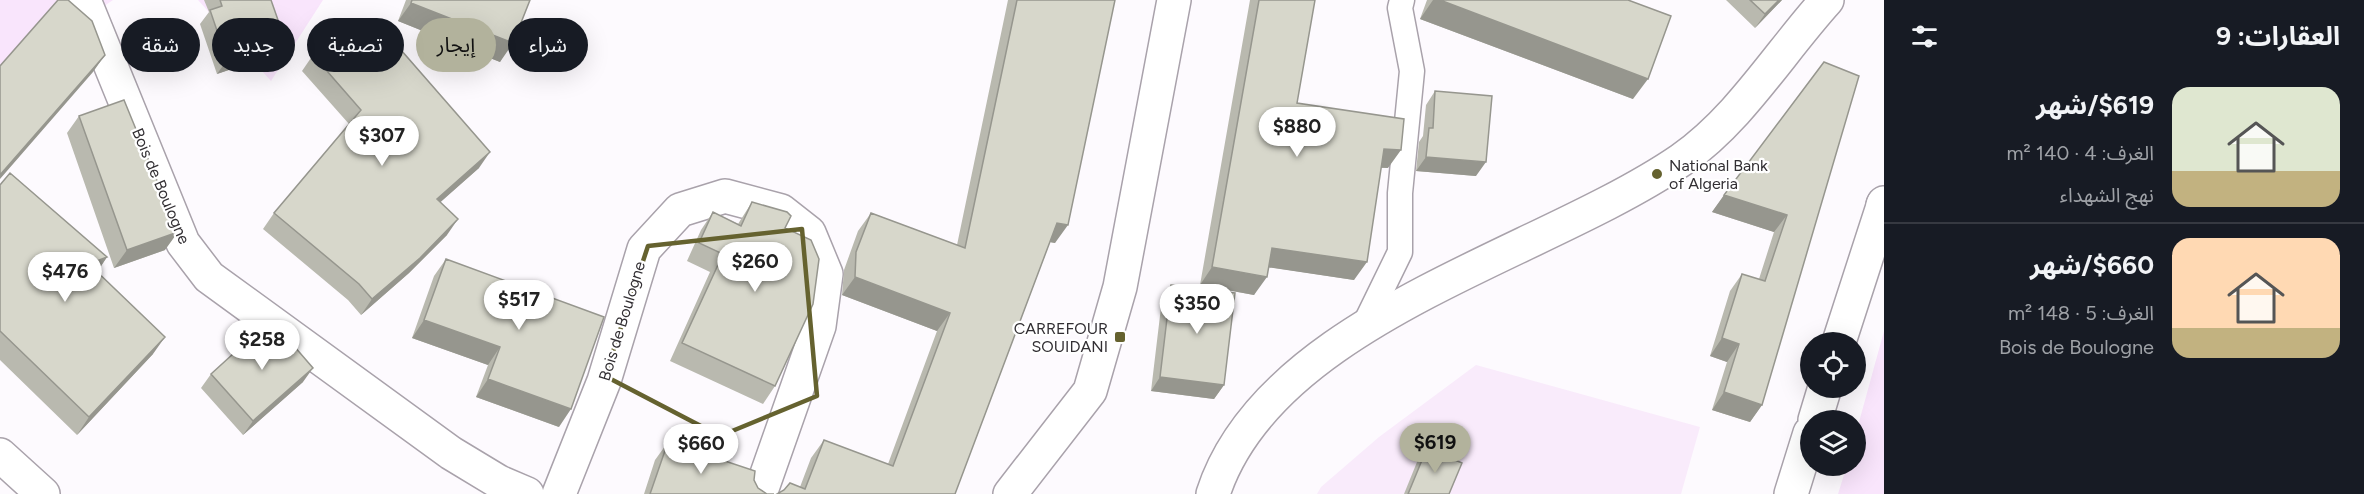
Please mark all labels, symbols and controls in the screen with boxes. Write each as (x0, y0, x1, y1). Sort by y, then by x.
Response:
chip: شقة (121, 18, 200, 72)
chip: جديد (212, 18, 295, 72)
chip: تصفية (307, 18, 404, 72)
chip: إيجار (416, 18, 496, 72)
chip: شراء (508, 18, 588, 72)
icon: filters (1908, 20, 1941, 53)
text: العقارات: 9 (2216, 20, 2340, 52)
text: $619/شهر (2036, 89, 2154, 121)
pin: $880 (1261, 107, 1333, 158)
icon: home (2220, 111, 2292, 183)
text: $880 (1273, 114, 1321, 138)
pin: $307 (346, 116, 418, 167)
text: $307 (359, 123, 405, 147)
street label: Bois de Boulogne (128, 125, 194, 247)
text: الغرف: 4 · 140 m² (2007, 141, 2154, 165)
place label: National Bank of Algeria (1669, 156, 1768, 193)
marker: National Bank of Algeria (1650, 167, 1664, 181)
text: نهج الشهداء (2060, 183, 2154, 207)
pin: $260 (719, 242, 791, 293)
text: $260 (731, 249, 779, 273)
text: $660/شهر (2030, 249, 2154, 281)
pin: $476 (29, 252, 101, 303)
text: $476 (42, 259, 88, 283)
street label: Bois de Boulogne (595, 259, 649, 383)
icon: home (2220, 262, 2292, 334)
pin: $517 (483, 280, 555, 331)
pin: $350 (1161, 284, 1233, 335)
text: $517 (498, 287, 540, 311)
text: $350 (1174, 291, 1220, 315)
text: الغرف: 5 · 148 m² (2008, 301, 2154, 325)
place label: CARREFOUR SOUIDANI (1014, 319, 1108, 356)
pin: $258 (226, 320, 298, 371)
text: $258 (239, 327, 285, 351)
marker: CARREFOUR SOUIDANI (1113, 330, 1127, 344)
map controls (1800, 332, 1866, 476)
button: locate (1800, 332, 1866, 398)
text: Bois de Boulogne (1999, 335, 2154, 359)
button: layers (1800, 410, 1866, 476)
pin: $619 (1399, 423, 1471, 474)
pin: $660 (665, 424, 737, 475)
text: $619 (1414, 430, 1456, 454)
text: $660 (677, 431, 725, 455)

